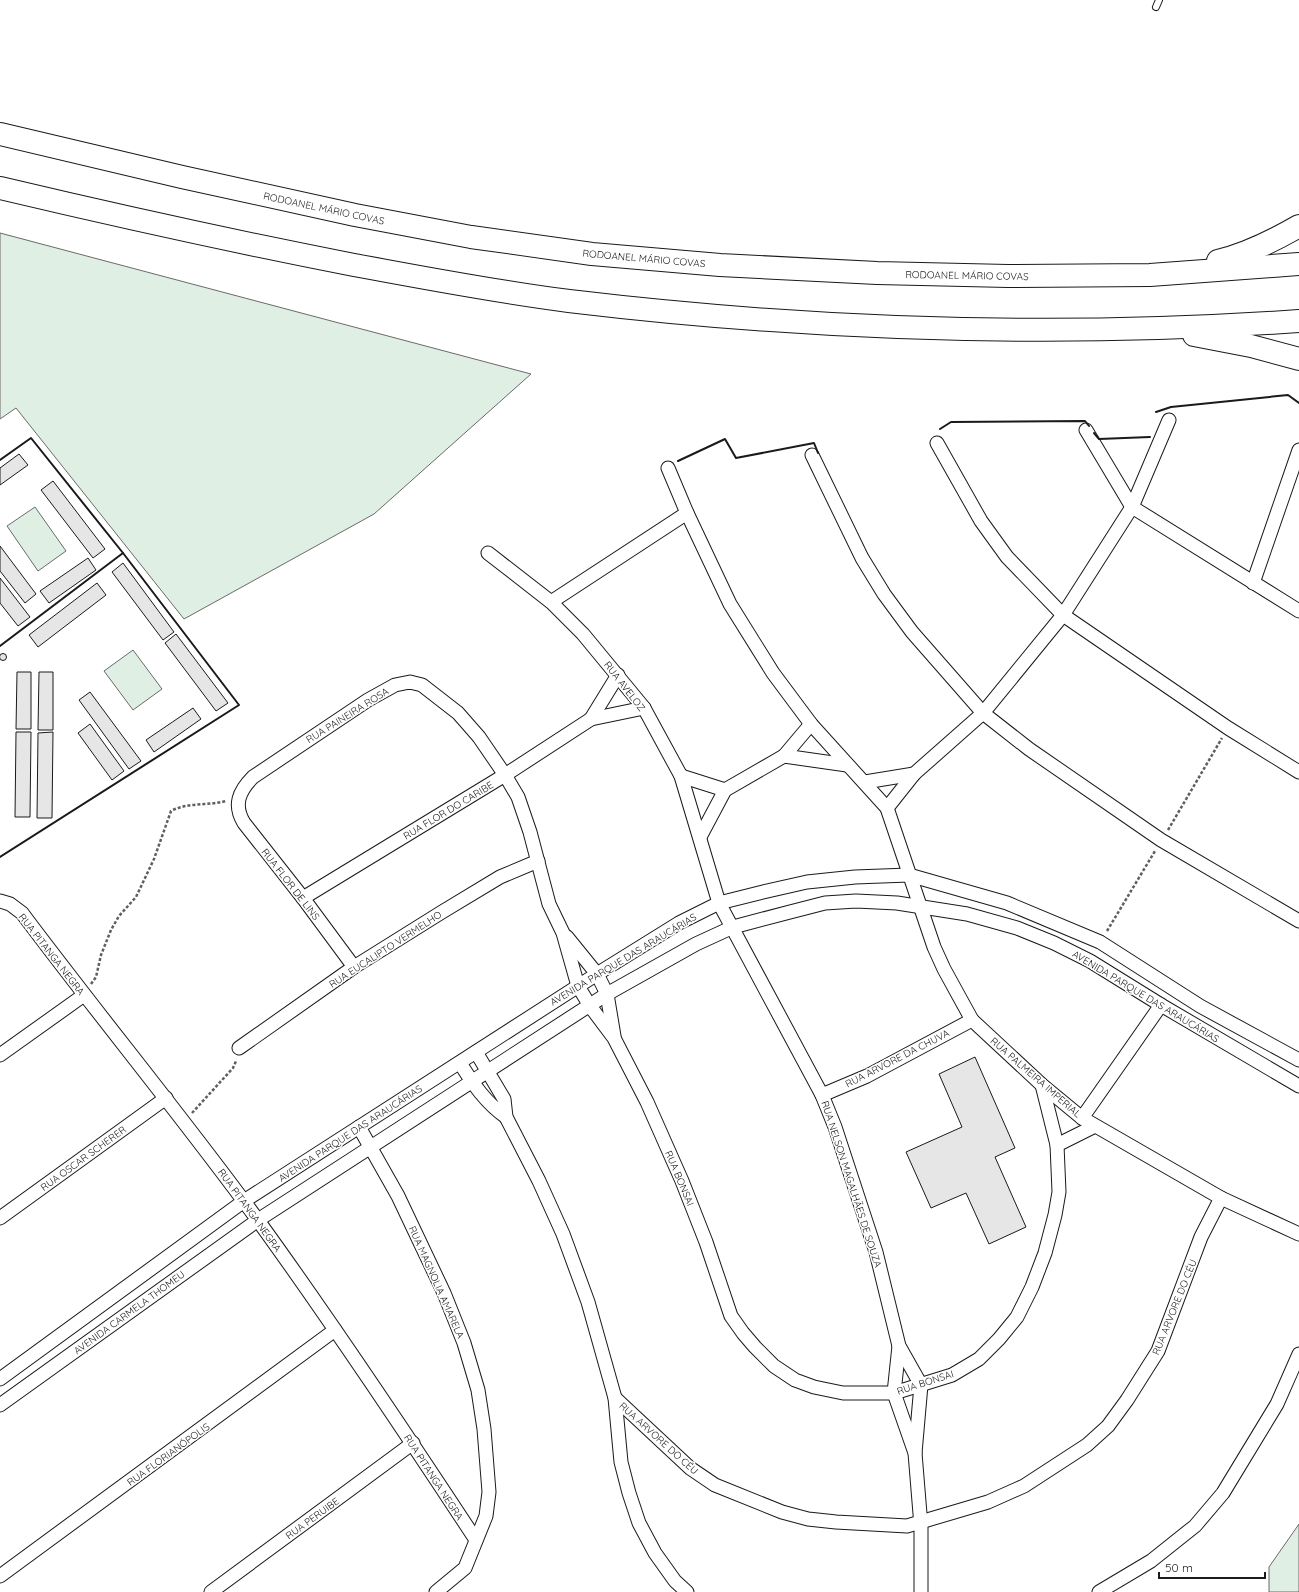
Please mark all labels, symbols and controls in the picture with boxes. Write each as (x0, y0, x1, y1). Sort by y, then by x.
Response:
street label: RODOANEL MÁRIO COVAS (262, 189, 386, 228)
street label: RODOANEL MÁRIO COVAS (582, 247, 706, 270)
street label: RODOANEL MÁRIO COVAS (905, 268, 1029, 283)
street label: RUA AVELOZ (601, 659, 648, 714)
street label: RUA PAINEIRA ROSA (303, 684, 391, 746)
street label: RUA FLOR DO CARIBE (401, 778, 496, 842)
street label: RUA FLOR DE LINS (259, 846, 323, 923)
street label: RUA EUCALIPTO VERMELHO (326, 908, 444, 991)
street label: AVENIDA PARQUE DAS ARAUCÁRIAS (548, 910, 699, 1008)
street label: RUA PITANGA NEGRA (16, 911, 88, 998)
street label: AVENIDA PARQUE DAS ARAUCÁRIAS (1070, 947, 1222, 1046)
street label: RUA ARVORE DA CHUVA (843, 1026, 952, 1090)
street label: RUA PALMEIRA IMPERIAL (988, 1034, 1084, 1121)
street label: AVENIDA PARQUE DAS ARAUCÁRIAS (276, 1082, 425, 1185)
street label: RUA NELSON MAGALHÃES DE SOUZA (818, 1099, 885, 1270)
street label: RUA OSCAR SCHERER (38, 1123, 129, 1194)
street label: RUA BONSAI (662, 1149, 697, 1208)
street label: RUA PITANGA NEGRA (215, 1166, 285, 1255)
street label: RUA MAGNOLIA AMARELA (406, 1224, 467, 1341)
street label: RUA ARVORE DO CÉU (1149, 1257, 1200, 1357)
street label: AVENIDA CARMELA THOMEU (71, 1268, 187, 1357)
street label: RUA BONSAI (895, 1367, 955, 1398)
street label: RUA ARVORE DO CÉU (616, 1399, 701, 1477)
street label: RUA FLORIANÓPOLIS (124, 1420, 213, 1489)
street label: RUA PITANGA NEGRA (401, 1432, 467, 1523)
street label: RUA PERUIBE (283, 1494, 342, 1542)
scale bar (1159, 1554, 1265, 1580)
text: 50 m (1165, 1560, 1193, 1575)

